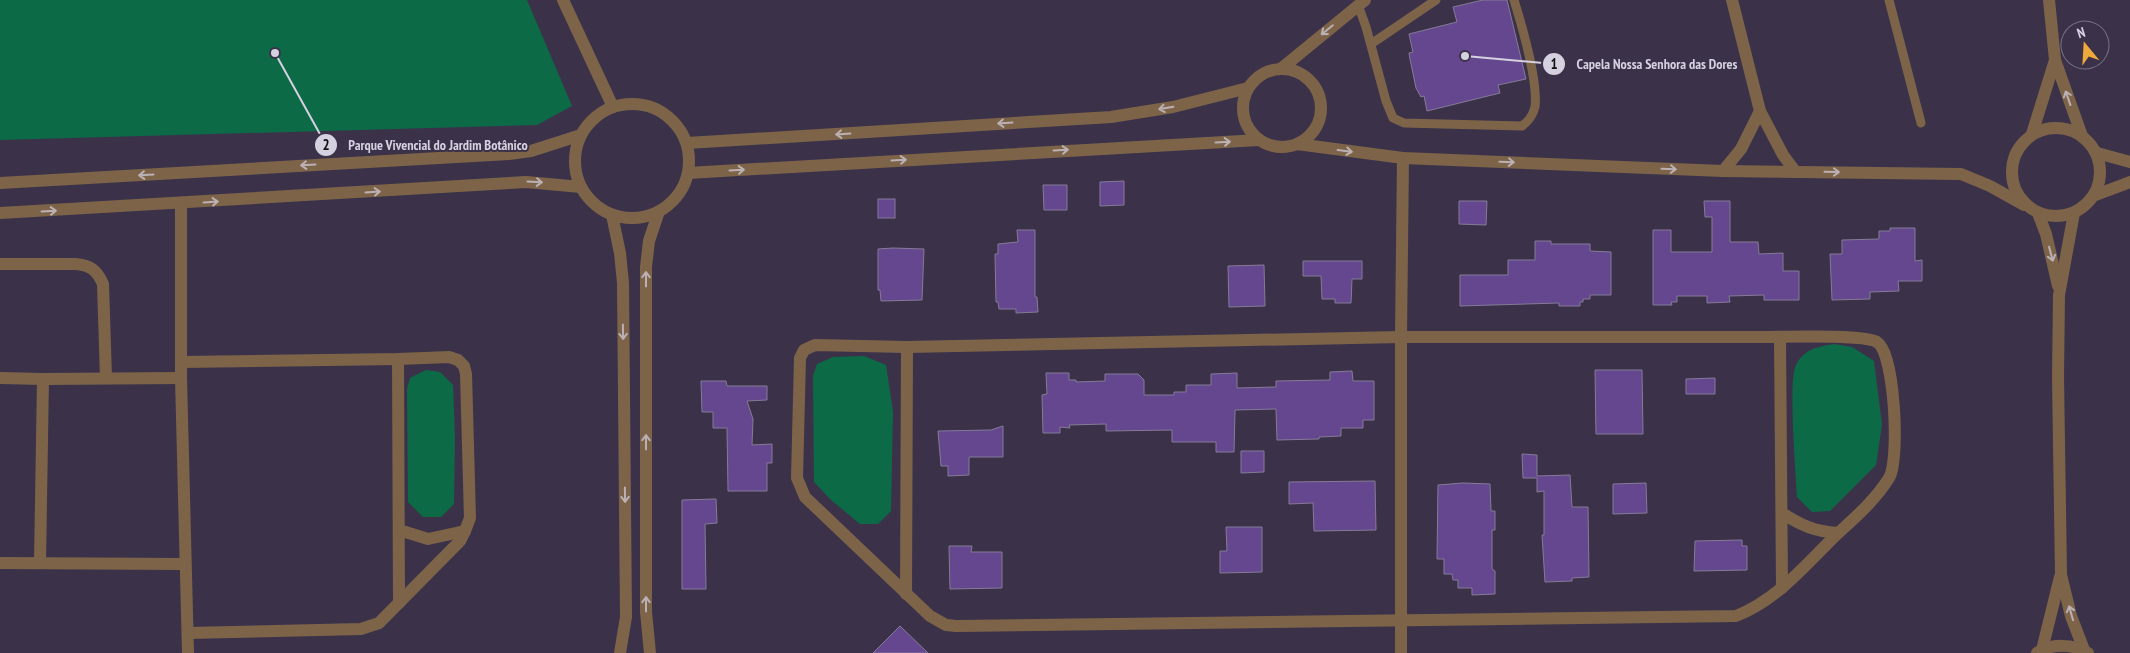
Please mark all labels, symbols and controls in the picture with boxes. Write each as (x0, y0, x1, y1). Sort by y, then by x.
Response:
north arrow (2060, 20, 2110, 70)
text: N (2075, 23, 2087, 42)
one-way arrow (1321, 25, 1334, 36)
callout: Capela Nossa Senhora das Dores (1541, 50, 1747, 79)
text: 1 (1550, 54, 1558, 73)
text: Capela Nossa Senhora das Dores (1577, 55, 1737, 73)
one-way arrow (2063, 91, 2072, 107)
one-way arrow (1159, 103, 1175, 113)
one-way arrow (997, 119, 1013, 128)
one-way arrow (835, 129, 851, 138)
callout: Parque Vivencial do Jardim Botânico (313, 130, 538, 159)
text: 2 (322, 135, 330, 154)
text: Parque Vivencial do Jardim Botânico (348, 136, 528, 154)
one-way arrow (1215, 137, 1231, 146)
one-way arrow (1053, 146, 1069, 155)
one-way arrow (1337, 146, 1353, 156)
one-way arrow (891, 156, 907, 165)
one-way arrow (1499, 158, 1515, 167)
one-way arrow (300, 161, 316, 170)
one-way arrow (1661, 164, 1677, 174)
one-way arrow (728, 166, 744, 175)
one-way arrow (1823, 167, 1839, 177)
one-way arrow (138, 170, 154, 179)
one-way arrow (527, 178, 543, 187)
one-way arrow (365, 187, 381, 196)
one-way arrow (203, 198, 219, 207)
one-way arrow (40, 206, 56, 215)
one-way arrow (2047, 245, 2057, 261)
one-way arrow (641, 272, 651, 288)
one-way arrow (619, 324, 628, 340)
one-way arrow (641, 434, 651, 450)
one-way arrow (620, 486, 630, 503)
one-way arrow (641, 597, 651, 613)
one-way arrow (2065, 605, 2075, 621)

